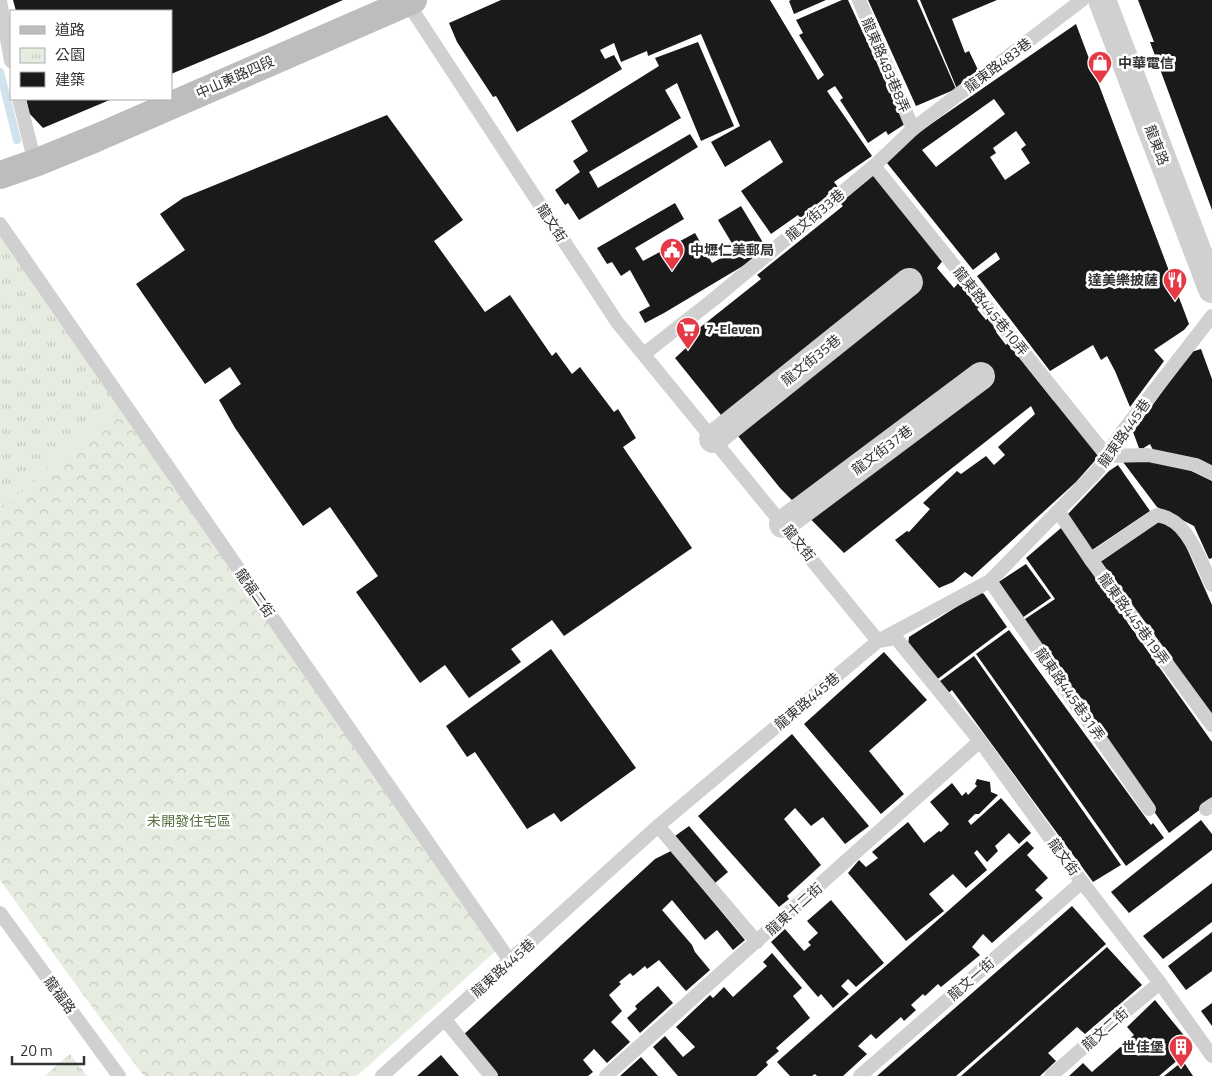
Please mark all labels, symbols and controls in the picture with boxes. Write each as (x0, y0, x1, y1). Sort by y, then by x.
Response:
legend (10, 10, 172, 100)
street label: 龍東路483巷8弄 (857, 14, 916, 116)
text: 道路 (55, 18, 85, 41)
street label: 龍東路483巷 (960, 32, 1036, 97)
text: 公園 (55, 43, 85, 66)
street label: 中山東路四段 (192, 50, 277, 103)
shop icon: 中華電信 (1087, 50, 1113, 84)
place label: 中華電信 (1118, 52, 1174, 73)
text: 建築 (55, 68, 85, 91)
street label: 龍東路 (1140, 121, 1175, 168)
street label: 龍文街33巷 (780, 184, 849, 246)
street label: 龍文街 (532, 199, 573, 246)
public building icon: 中壢仁美郵局 (659, 237, 685, 271)
place label: 中壢仁美郵局 (690, 239, 774, 260)
street label: 龍東路445巷10弄 (949, 262, 1034, 360)
restaurant icon: 達美樂披薩 (1162, 267, 1188, 301)
place label: 達美樂披薩 (1088, 269, 1158, 290)
supermarket icon: 7-Eleven (675, 316, 701, 350)
place label: 7-Eleven (706, 318, 760, 339)
street label: 龍文街35巷 (776, 329, 845, 390)
street label: 龍東路445巷 (1092, 394, 1155, 471)
street label: 龍文街37巷 (847, 420, 917, 480)
street label: 龍文街 (778, 520, 821, 566)
street label: 龍福二街 (231, 564, 280, 622)
street label: 龍東路445巷19弄 (1094, 568, 1175, 669)
street label: 龍東路445巷31弄 (1030, 643, 1110, 744)
street label: 龍東路445巷 (769, 667, 844, 734)
park label: 未開發住宅區 (147, 810, 231, 831)
street label: 龍文街 (1044, 834, 1085, 880)
street label: 龍東十二街 (761, 877, 827, 940)
street label: 龍東路445巷 (466, 933, 539, 1002)
street label: 龍文一街 (943, 952, 999, 1005)
street label: 龍福路 (40, 972, 81, 1018)
street label: 龍文二街 (1077, 1002, 1133, 1055)
scale bar (12, 1034, 85, 1066)
building icon: 世佳堡 (1168, 1034, 1194, 1068)
place label: 世佳堡 (1122, 1036, 1164, 1057)
text: 20 m (20, 1039, 53, 1062)

